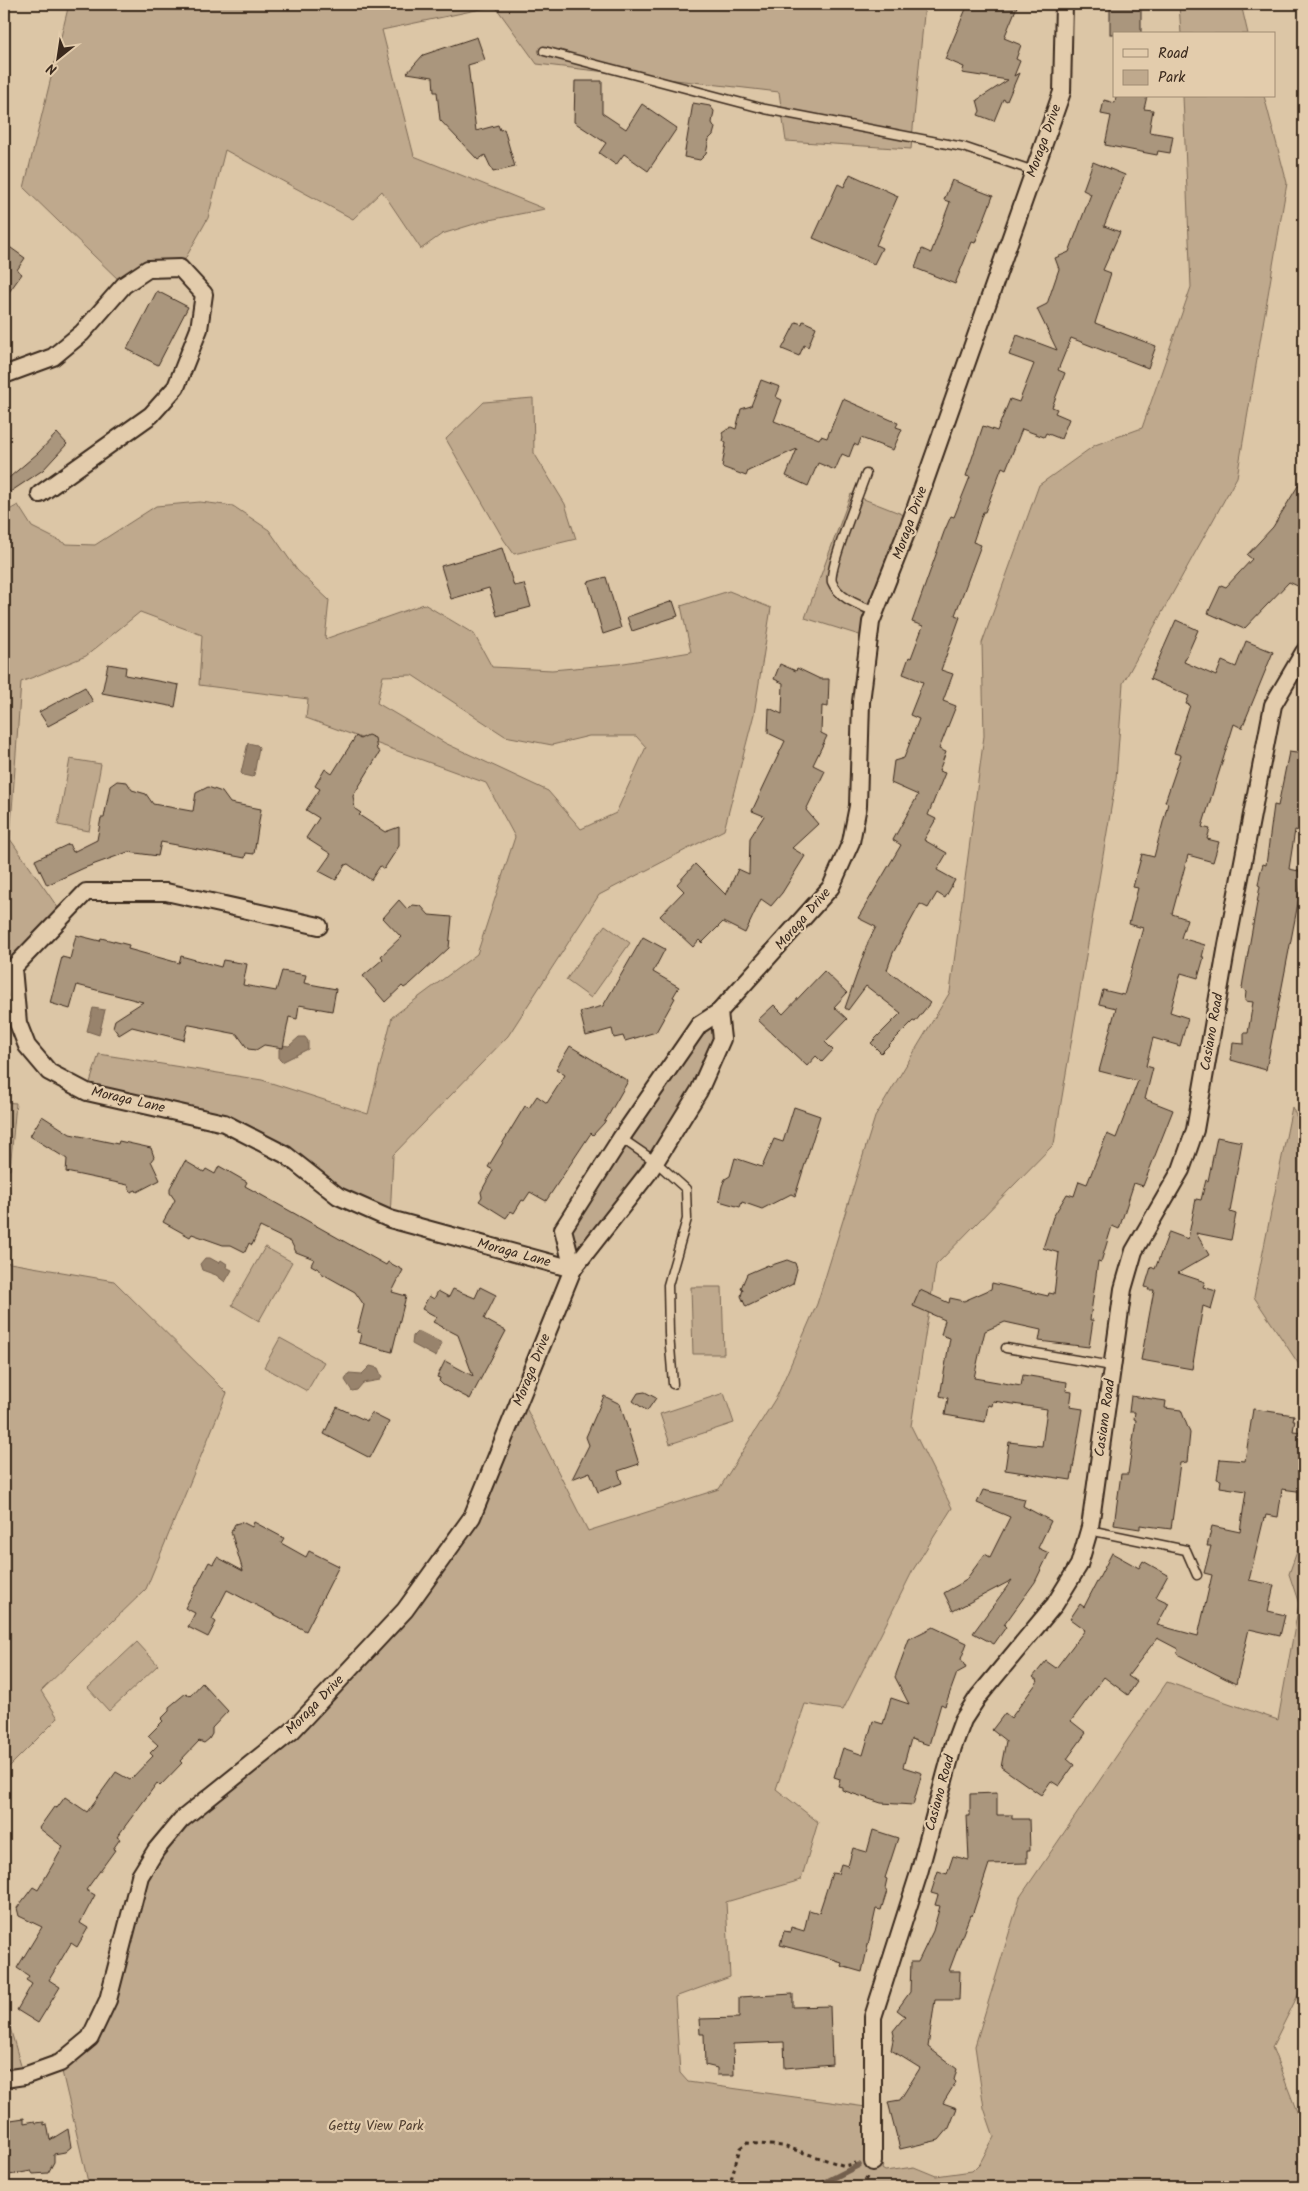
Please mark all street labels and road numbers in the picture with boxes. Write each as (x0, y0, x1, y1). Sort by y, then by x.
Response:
street label: Moraga Drive (1021, 101, 1068, 181)
street label: Moraga Drive (887, 483, 934, 563)
street label: Moraga Drive (770, 882, 837, 955)
street label: Casiano Road (1194, 991, 1230, 1072)
street label: Moraga Lane (89, 1081, 168, 1119)
street label: Moraga Lane (475, 1233, 554, 1274)
street label: Moraga Drive (507, 1330, 557, 1410)
street label: Casiano Road (1089, 1377, 1121, 1458)
street label: Moraga Drive (280, 1669, 350, 1740)
street label: Casiano Road (919, 1751, 961, 1834)

